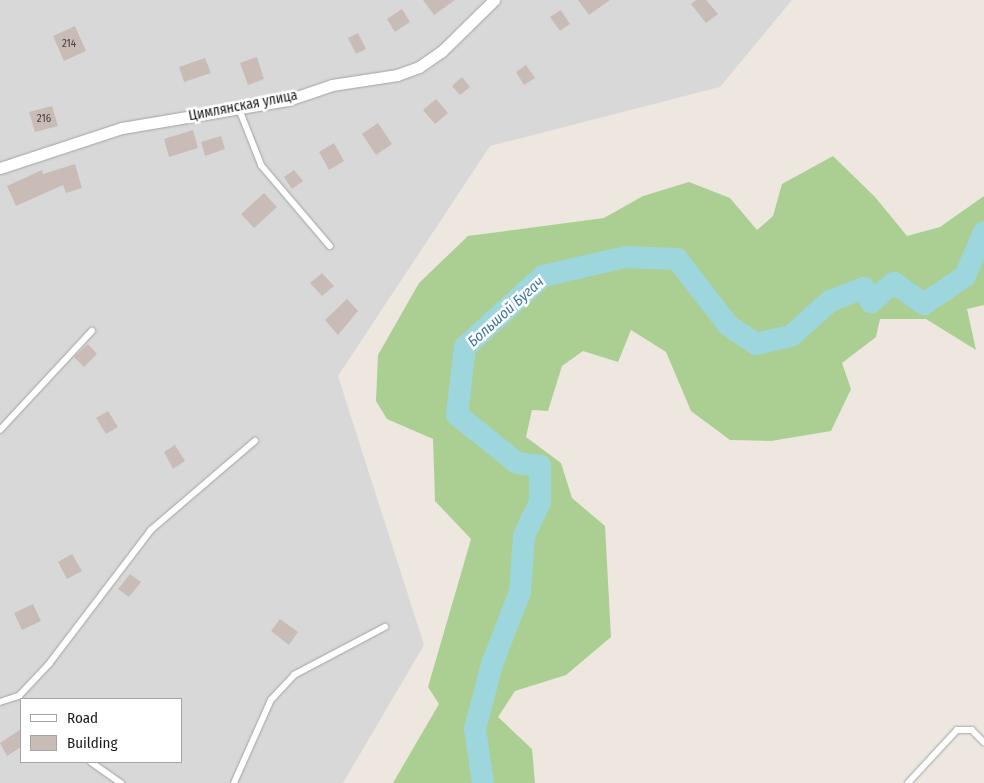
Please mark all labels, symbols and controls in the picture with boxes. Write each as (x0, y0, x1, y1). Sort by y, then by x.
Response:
house number: 214 (62, 37, 76, 51)
street label: Цимлянская улица (187, 87, 299, 125)
house number: 216 (37, 112, 51, 126)
water label: Большой Бугач (464, 273, 548, 351)
legend (20, 698, 182, 763)
text: Road (67, 709, 98, 727)
text: Building (67, 734, 118, 752)

